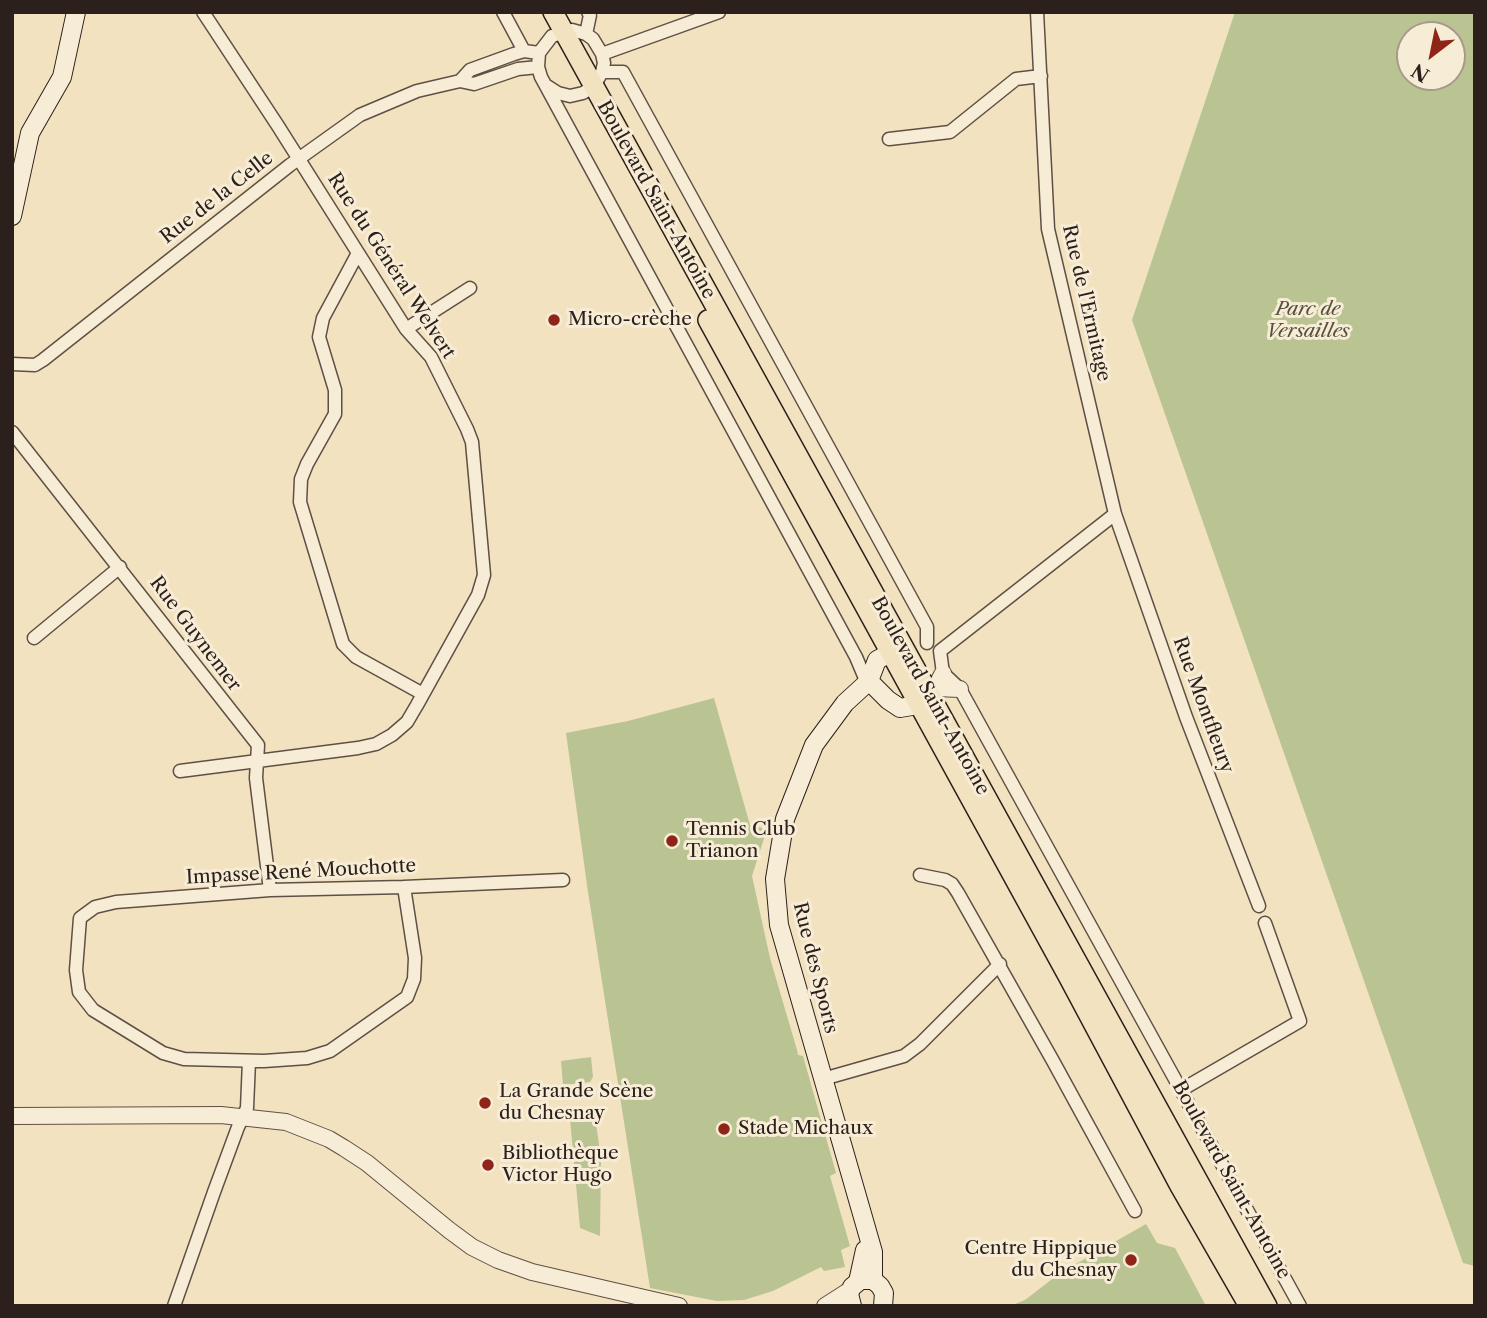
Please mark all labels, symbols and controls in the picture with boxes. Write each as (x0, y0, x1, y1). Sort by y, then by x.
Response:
north arrow (1396, 21, 1466, 91)
text: N (1408, 58, 1434, 87)
street label: Boulevard Saint-Antoine (592, 97, 720, 303)
street label: Rue de la Celle (156, 147, 278, 249)
street label: Rue du Général Welvert (322, 169, 460, 363)
street label: Rue de l'Ermitage (1057, 222, 1115, 384)
park label: Parc de Versailles (1266, 299, 1350, 343)
place label: Micro-crèche (568, 309, 692, 331)
marker: Micro-crèche (546, 312, 562, 328)
street label: Rue Guynemer (145, 572, 245, 696)
street label: Boulevard Saint-Antoine (866, 593, 994, 799)
street label: Rue Montfleury (1168, 634, 1238, 776)
place label: Tennis Club Trianon (686, 819, 795, 863)
marker: Tennis Club Trianon (664, 833, 680, 849)
street label: Impasse René Mouchotte (185, 855, 417, 889)
street label: Rue des Sports (788, 900, 842, 1036)
street label: Boulevard Saint-Antoine (1167, 1077, 1295, 1283)
place label: La Grande Scène du Chesnay (499, 1081, 653, 1125)
marker: La Grande Scène du Chesnay (477, 1095, 493, 1111)
place label: Stade Michaux (738, 1118, 873, 1140)
marker: Stade Michaux (716, 1121, 732, 1137)
place label: Bibliothèque Victor Hugo (502, 1143, 619, 1187)
marker: Bibliothèque Victor Hugo (480, 1157, 496, 1173)
place label: Centre Hippique du Chesnay (965, 1238, 1117, 1282)
marker: Centre Hippique du Chesnay (1123, 1252, 1139, 1268)

